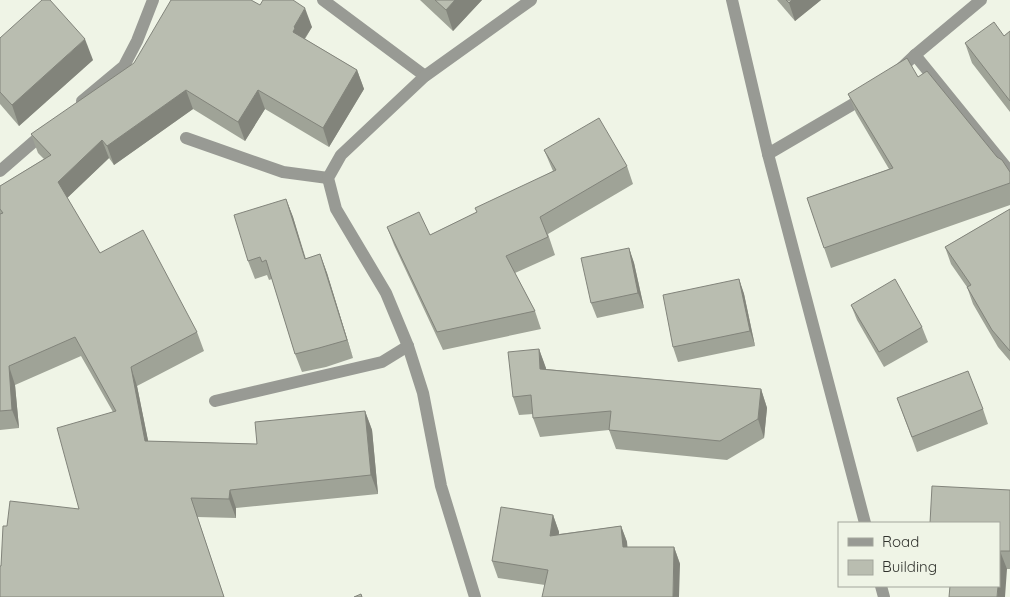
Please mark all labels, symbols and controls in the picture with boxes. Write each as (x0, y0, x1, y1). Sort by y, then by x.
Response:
legend (838, 522, 1000, 587)
text: Road (882, 532, 919, 551)
text: Building (882, 557, 937, 576)

